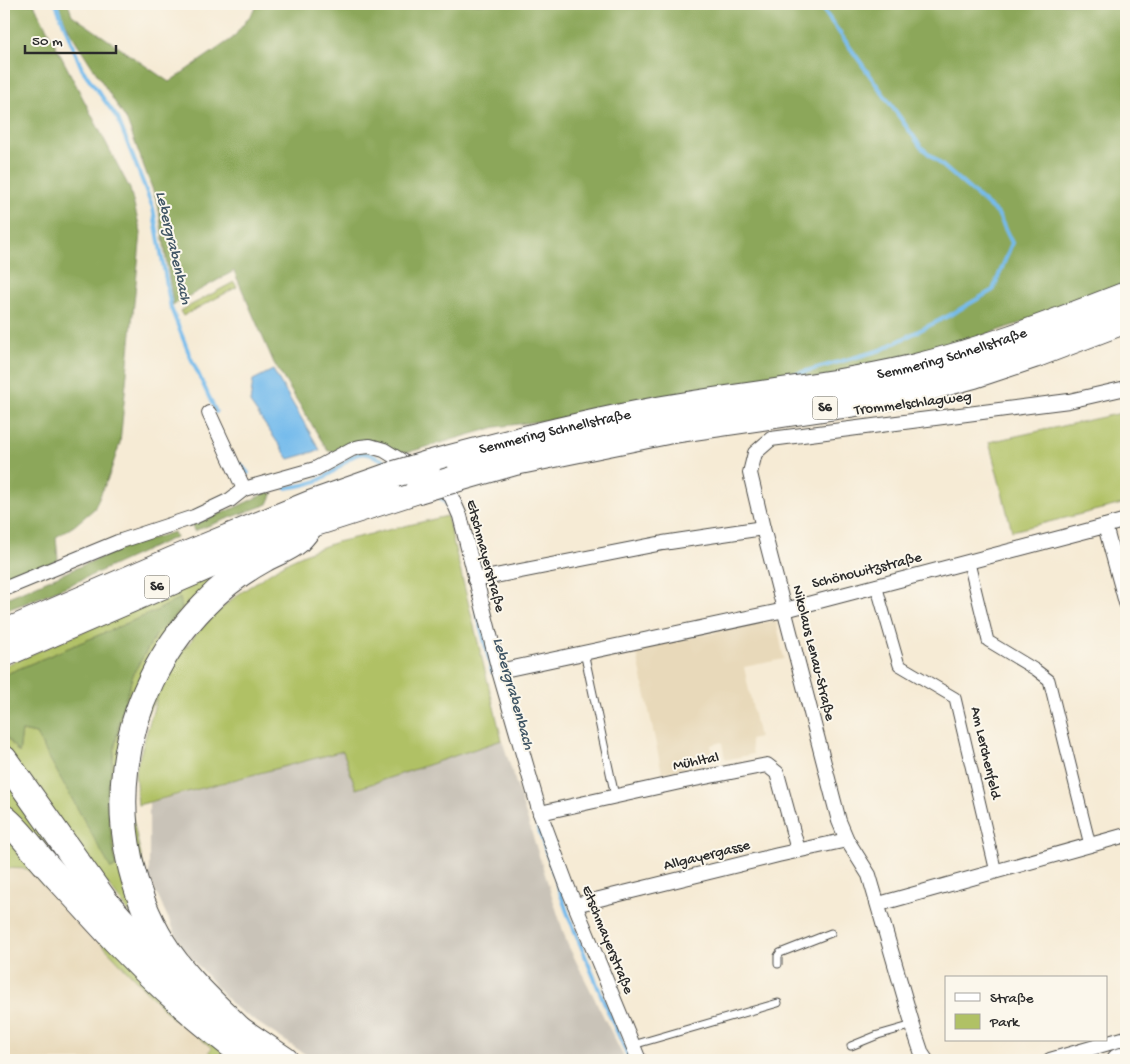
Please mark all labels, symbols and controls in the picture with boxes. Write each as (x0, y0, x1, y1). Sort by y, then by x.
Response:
scale bar (25, 22, 116, 54)
text: 50 m (32, 33, 63, 51)
water label: Lebergrabenbach (150, 189, 194, 307)
street label: Semmering Schnellstraße (875, 324, 1030, 384)
street label: Trommelschlagweg (852, 388, 973, 420)
road number: S6 (812, 396, 838, 419)
street label: Semmering Schnellstraße (477, 406, 633, 459)
street label: Etschmayerstraße (461, 498, 509, 614)
street label: Schönowitzstraße (810, 549, 924, 593)
road number: S6 (144, 576, 170, 598)
street label: Nikolaus Lenau-Straße (787, 583, 839, 723)
water label: Lebergrabenbach (487, 636, 537, 753)
street label: Am Lerchenfeld (966, 705, 1005, 802)
street label: Mühltal (671, 749, 721, 775)
street label: Allgayergasse (662, 837, 752, 875)
street label: Etschmayerstraße (577, 883, 637, 997)
legend (945, 976, 1108, 1042)
text: Straße (990, 990, 1034, 1008)
text: Park (989, 1014, 1020, 1032)

